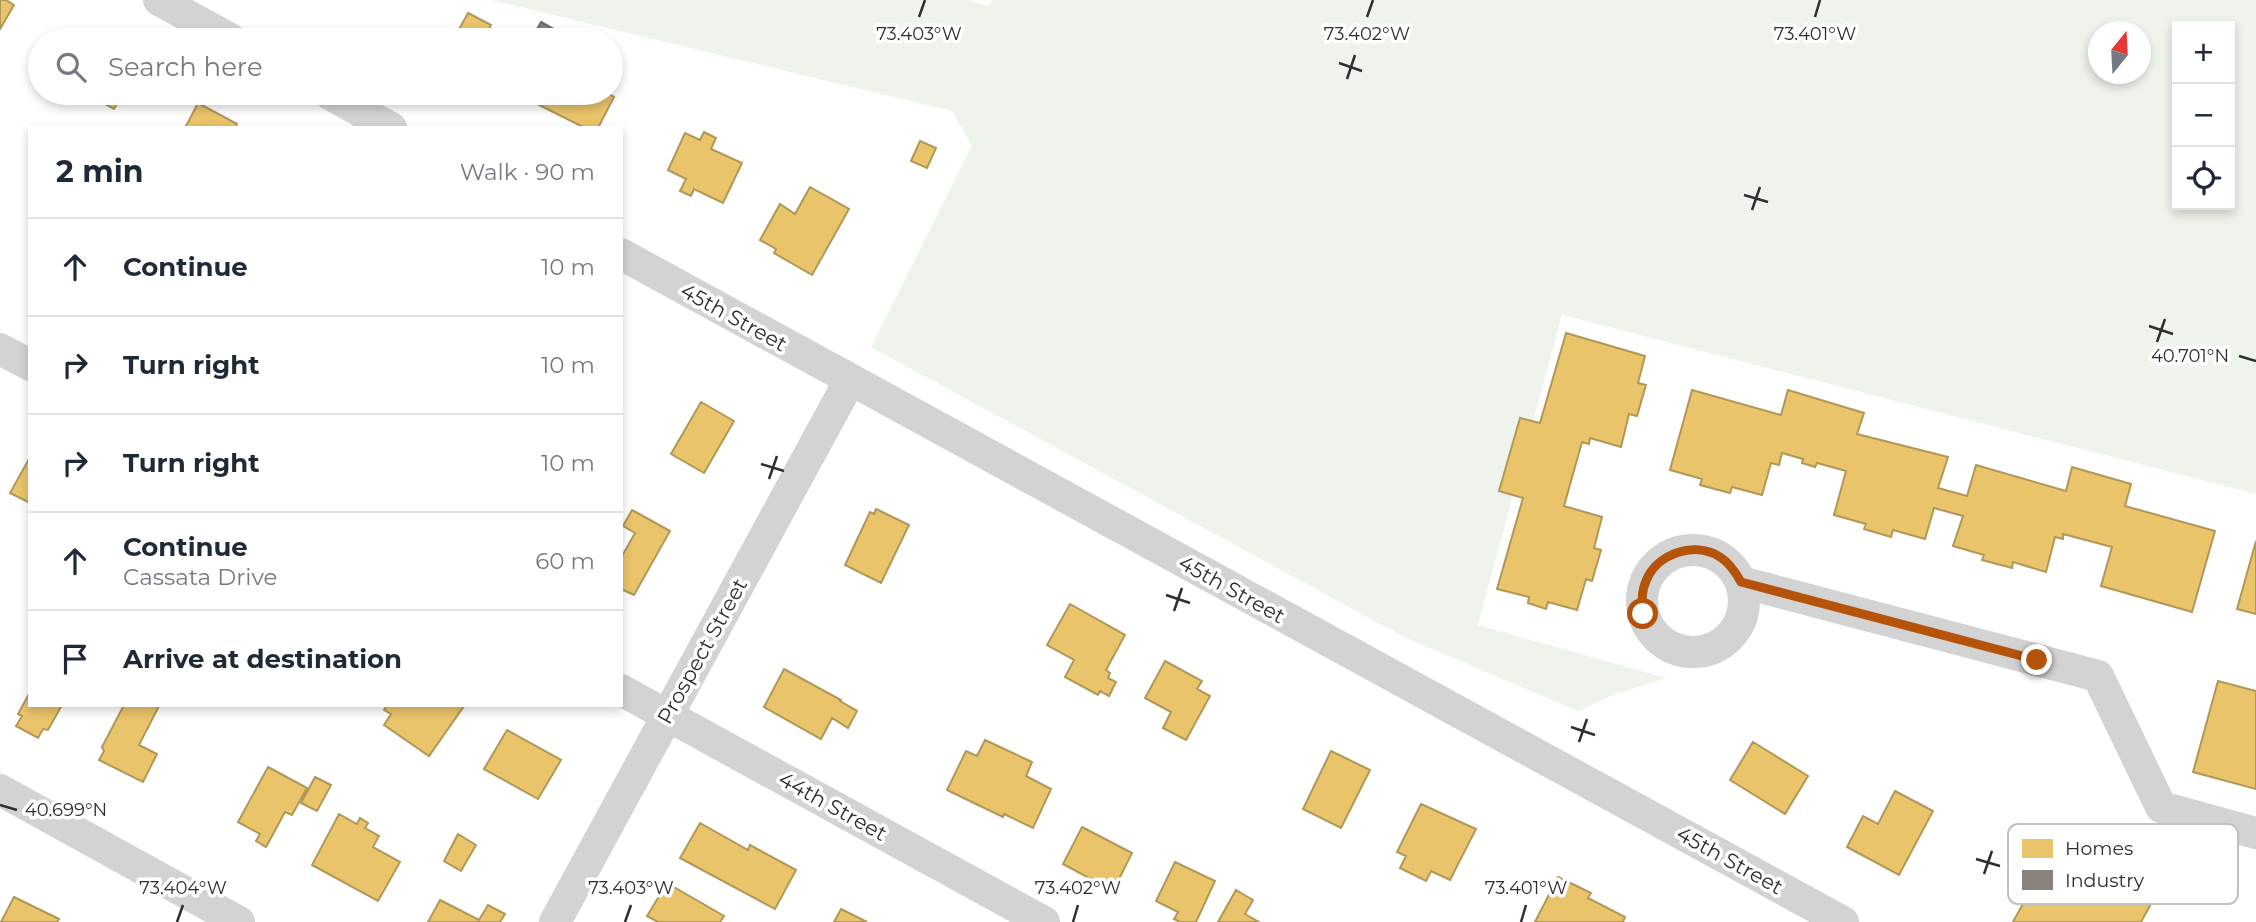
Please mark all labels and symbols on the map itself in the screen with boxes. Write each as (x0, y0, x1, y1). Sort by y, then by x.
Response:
north arrow (2088, 21, 2151, 84)
text: 73.403°W (876, 23, 962, 45)
text: 73.402°W (1324, 23, 1410, 45)
text: 73.401°W (1774, 23, 1856, 45)
street label: 45th Street (677, 278, 791, 356)
text: 40.701°N (2151, 345, 2229, 367)
street label: 45th Street (1175, 550, 1289, 628)
street label: Prospect Street (652, 574, 752, 728)
route start (1627, 598, 1658, 629)
route end (2021, 644, 2052, 675)
street label: 44th Street (775, 766, 891, 846)
text: 40.699°N (25, 799, 107, 821)
street label: 45th Street (1673, 821, 1787, 899)
legend (2008, 824, 2238, 904)
text: Homes (2065, 837, 2133, 860)
text: Industry (2065, 869, 2145, 892)
text: 73.404°W (139, 877, 227, 899)
text: 73.403°W (588, 877, 674, 899)
text: 73.402°W (1035, 877, 1121, 899)
text: 73.401°W (1485, 877, 1567, 899)

